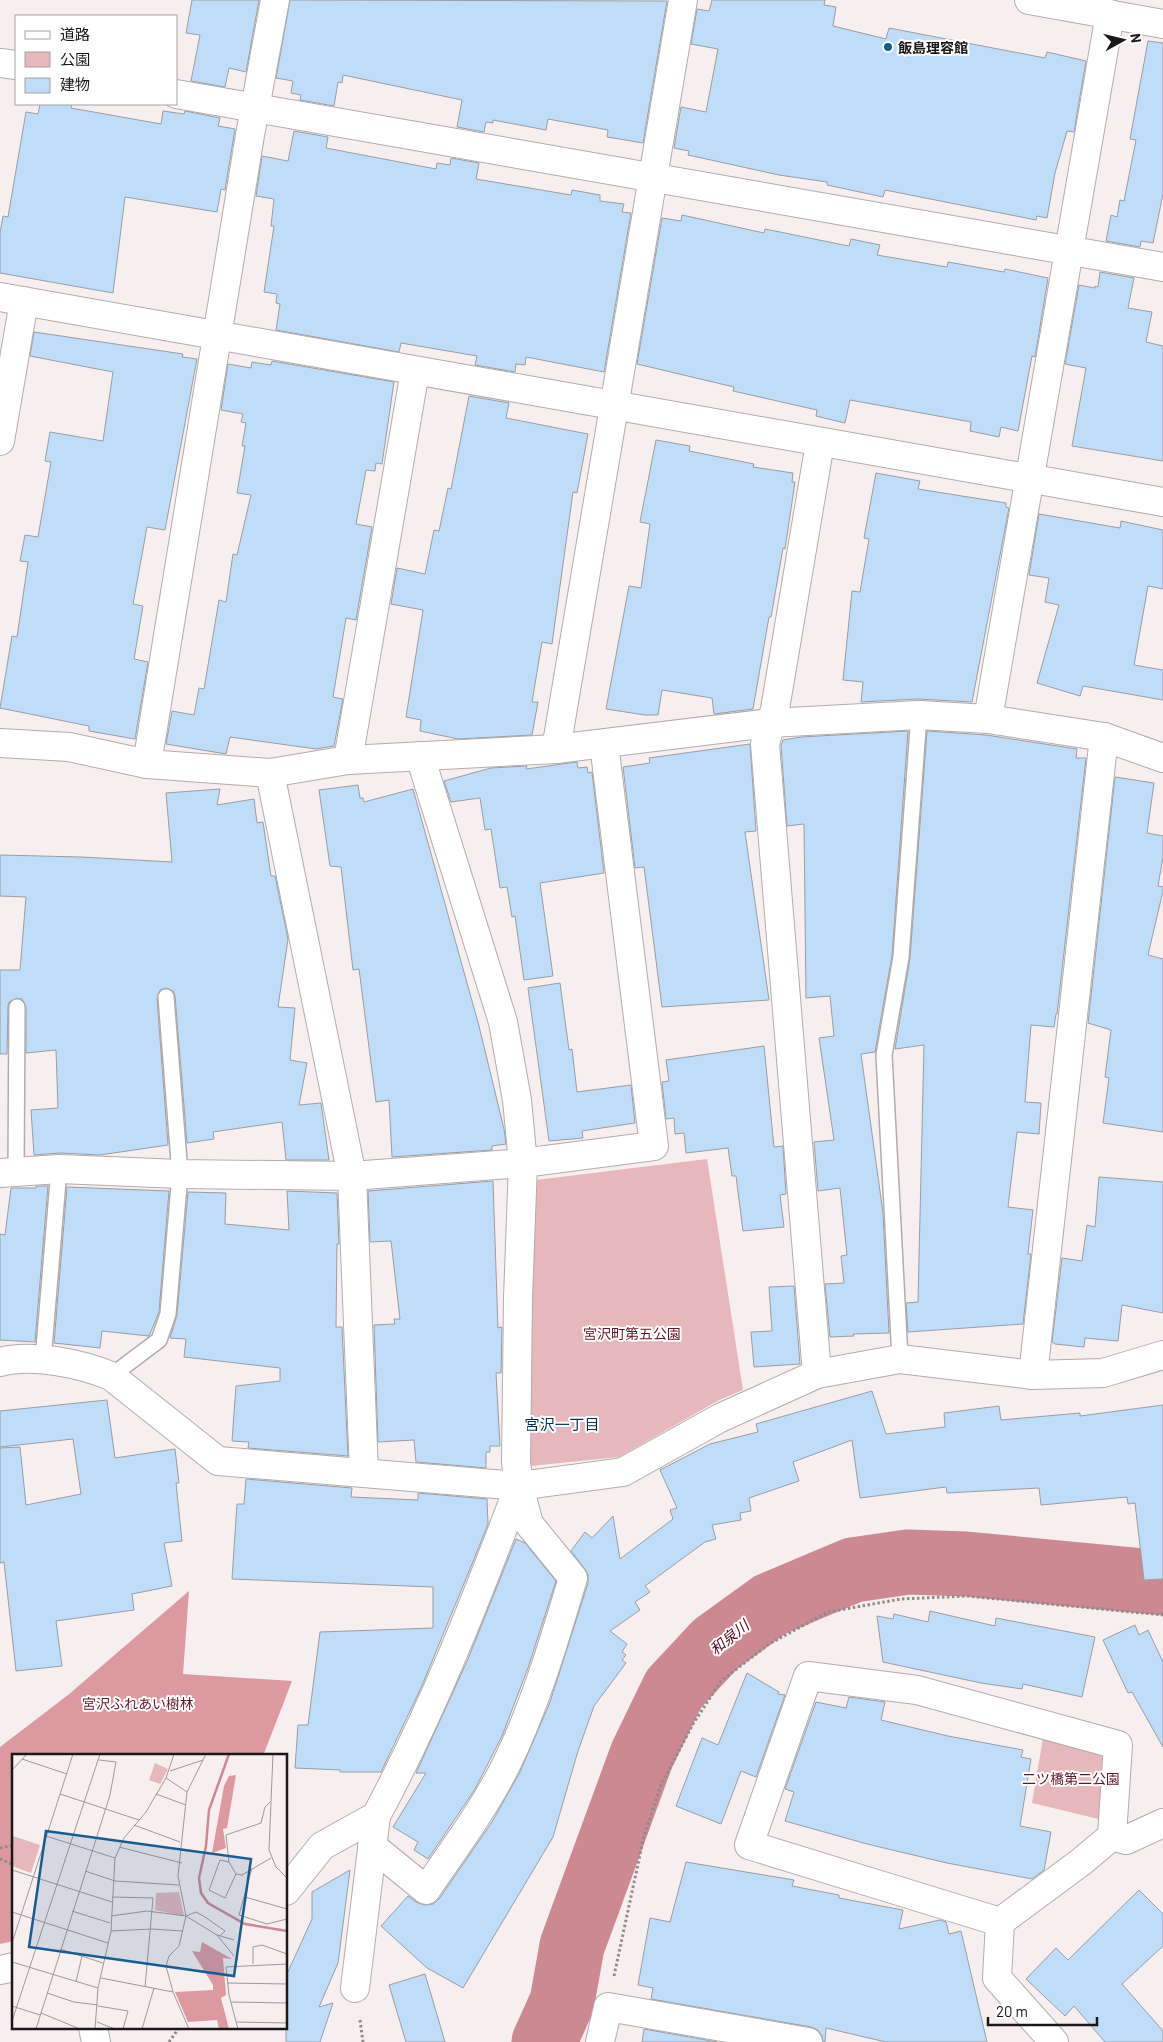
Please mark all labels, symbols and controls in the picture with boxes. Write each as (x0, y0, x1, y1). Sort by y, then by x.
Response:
legend (15, 15, 178, 105)
north arrow (1098, 15, 1148, 65)
text: 道路 (60, 25, 90, 43)
text: N (1127, 32, 1145, 44)
place label: 飯島理容館 (898, 39, 968, 56)
marker: 飯島理容館 (882, 41, 894, 53)
text: 公園 (60, 50, 90, 68)
text: 建物 (60, 75, 90, 93)
park label: 宮沢町第五公園 (583, 1325, 681, 1342)
district label: 宮沢一丁目 (524, 1415, 600, 1433)
water label: 和泉川 (706, 1615, 754, 1658)
park label: 宮沢ふれあい樹林 (82, 1695, 194, 1712)
inset map (12, 1754, 288, 2030)
park label: 二ツ橋第二公園 (1022, 1770, 1120, 1787)
scale bar (988, 1994, 1097, 2026)
text: 20 m (996, 2002, 1028, 2020)

